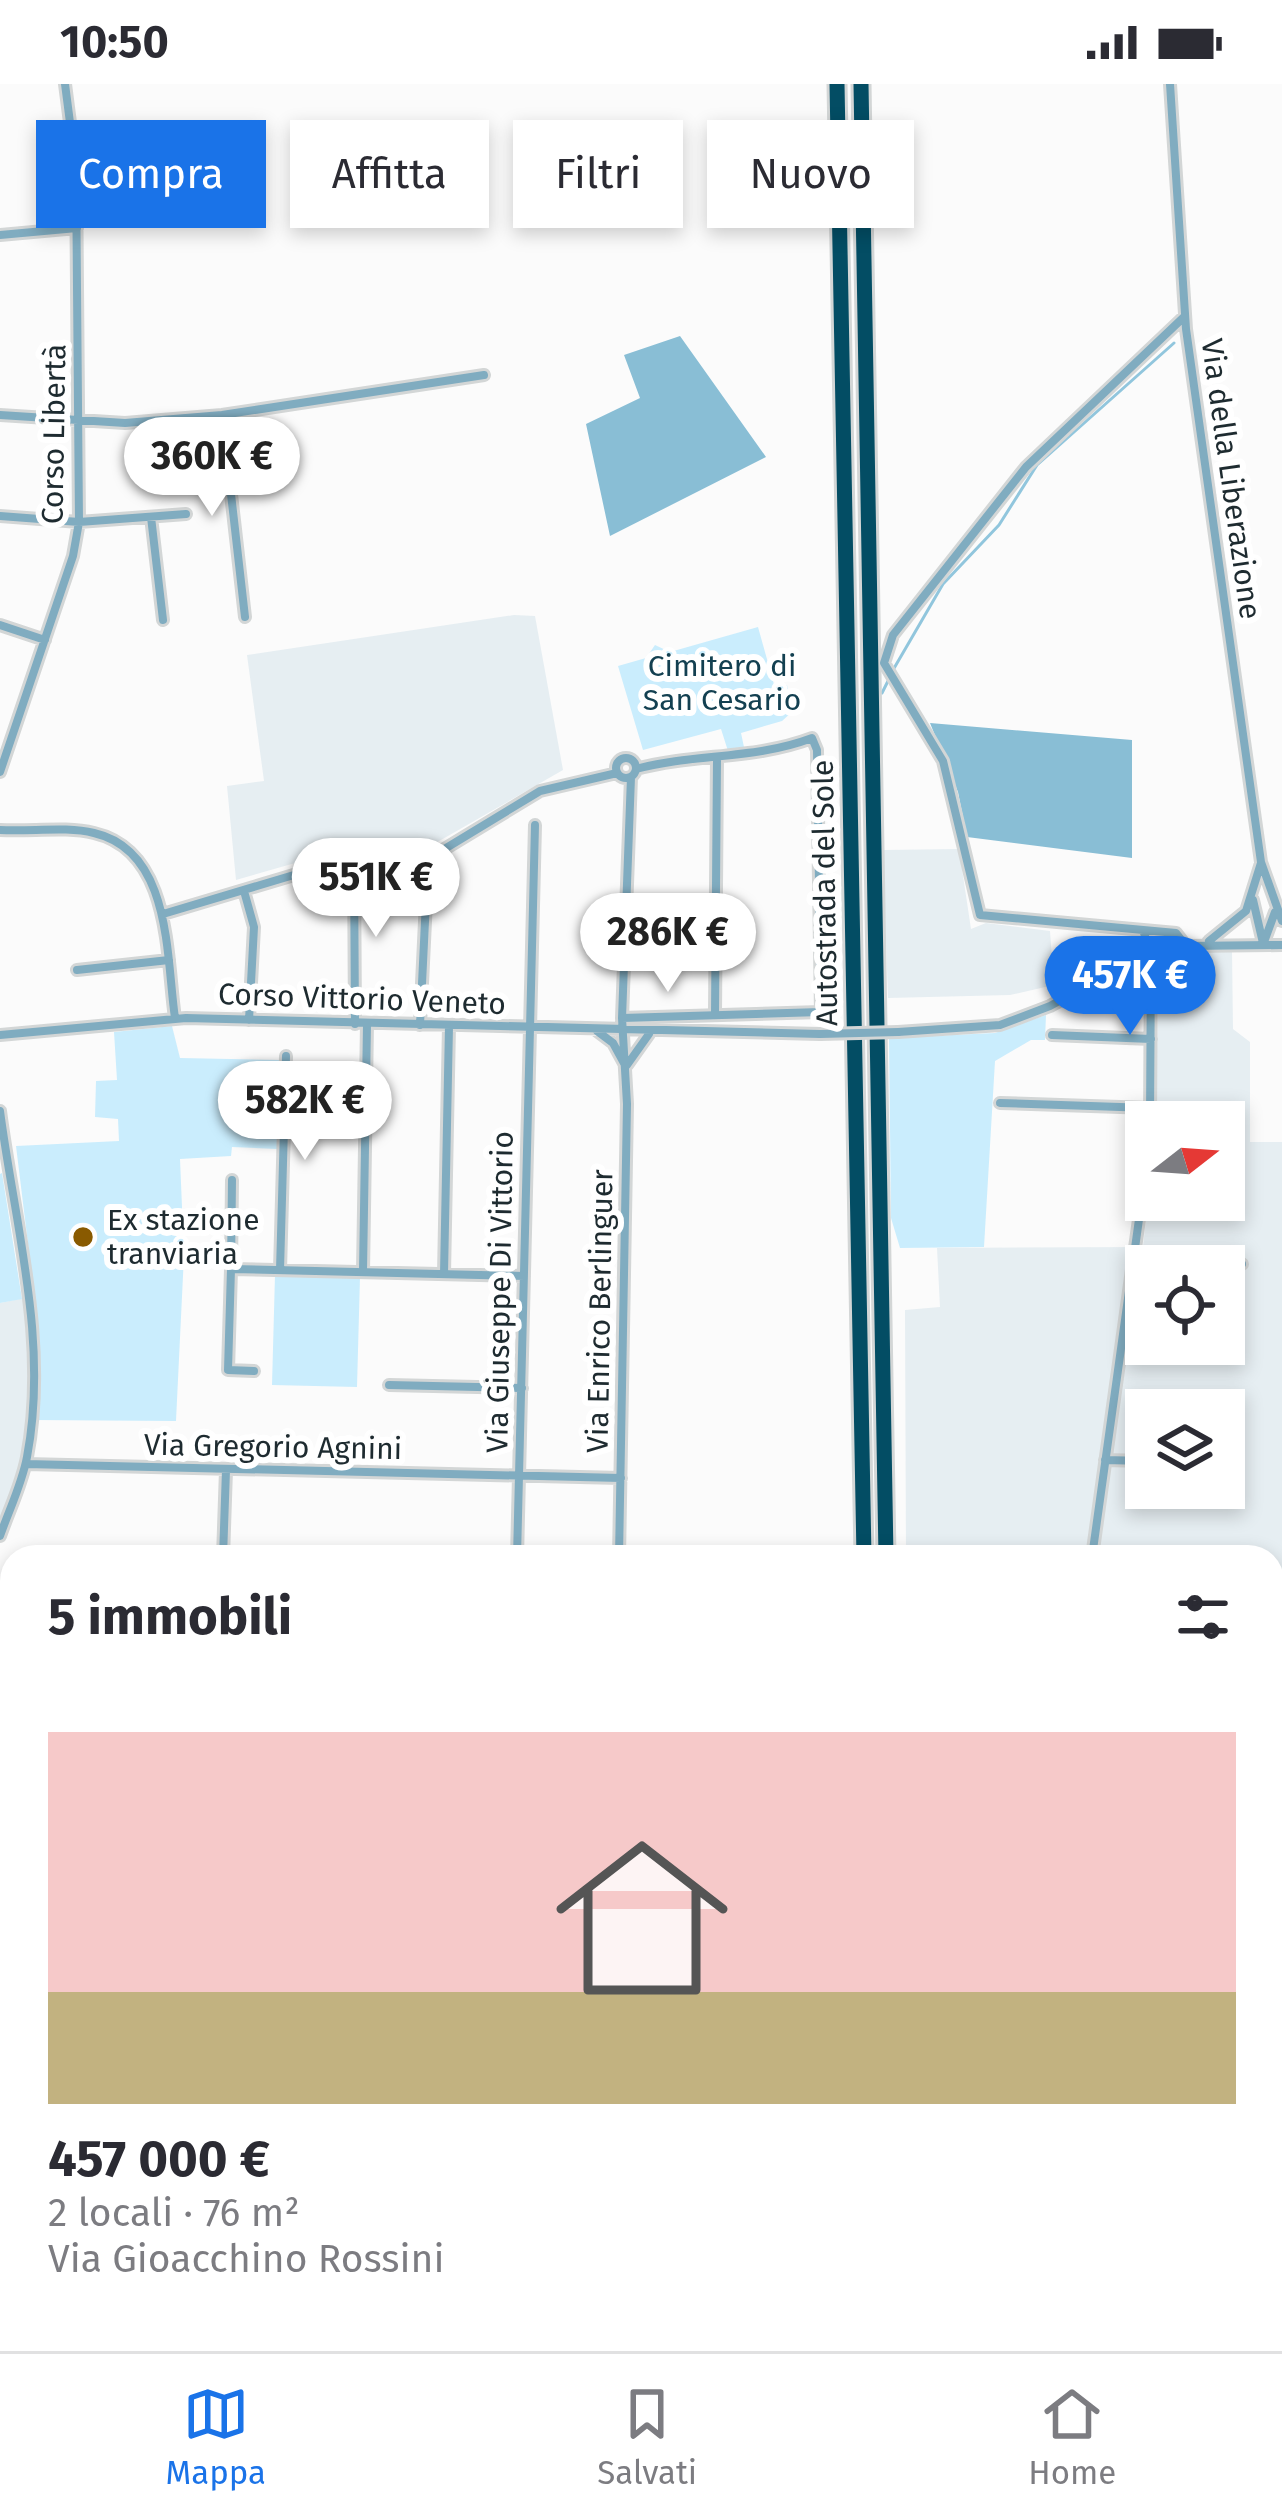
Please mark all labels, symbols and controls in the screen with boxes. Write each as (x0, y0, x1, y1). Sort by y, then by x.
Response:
text: 10:50 (60, 15, 169, 69)
chip: Compra (36, 120, 266, 228)
chip: Affitta (290, 120, 489, 228)
chip: Filtri (513, 120, 683, 228)
chip: Nuovo (707, 120, 914, 228)
street label: Via della Liberazione (1193, 336, 1269, 622)
street label: Corso Libertà (34, 343, 74, 525)
pin: 360K € (114, 417, 310, 519)
text: 360K € (151, 433, 273, 479)
park label: Cimitero di San Cesario (643, 648, 801, 718)
street label: Autostrada del Sole (805, 760, 845, 1026)
pin: 551K € (278, 838, 474, 940)
text: 551K € (319, 854, 433, 900)
pin: 286K € (570, 893, 766, 995)
text: 286K € (607, 909, 729, 955)
pin: 457K € (1032, 936, 1228, 1038)
text: 457K € (1072, 952, 1188, 998)
street label: Corso Vittorio Veneto (218, 976, 506, 1022)
pin: 582K € (207, 1061, 403, 1163)
text: 582K € (245, 1077, 365, 1123)
north arrow (1125, 1101, 1245, 1221)
map controls (1125, 1101, 1245, 1509)
street label: Via Giuseppe Di Vittorio (479, 1131, 521, 1453)
street label: Via Enrico Berlinguer (580, 1168, 620, 1453)
place label: Ex stazione tranviaria (107, 1202, 260, 1272)
marker: Ex stazione tranviaria (70, 1224, 96, 1250)
button: locate (1125, 1245, 1245, 1365)
button: layers (1125, 1389, 1245, 1509)
street label: Via Gregorio Agnini (144, 1427, 402, 1467)
icon: filters (1170, 1584, 1236, 1650)
text: 5 immobili (48, 1586, 292, 1648)
icon: home (534, 1810, 750, 2026)
text: 457 000 € (48, 2128, 270, 2190)
text: 2 locali · 76 m² (48, 2190, 300, 2236)
text: Via Gioacchino Rossini (48, 2236, 444, 2282)
tab: Mappa (166, 2381, 266, 2493)
tab: Salvati (597, 2381, 697, 2493)
tab: Home (1028, 2381, 1116, 2493)

